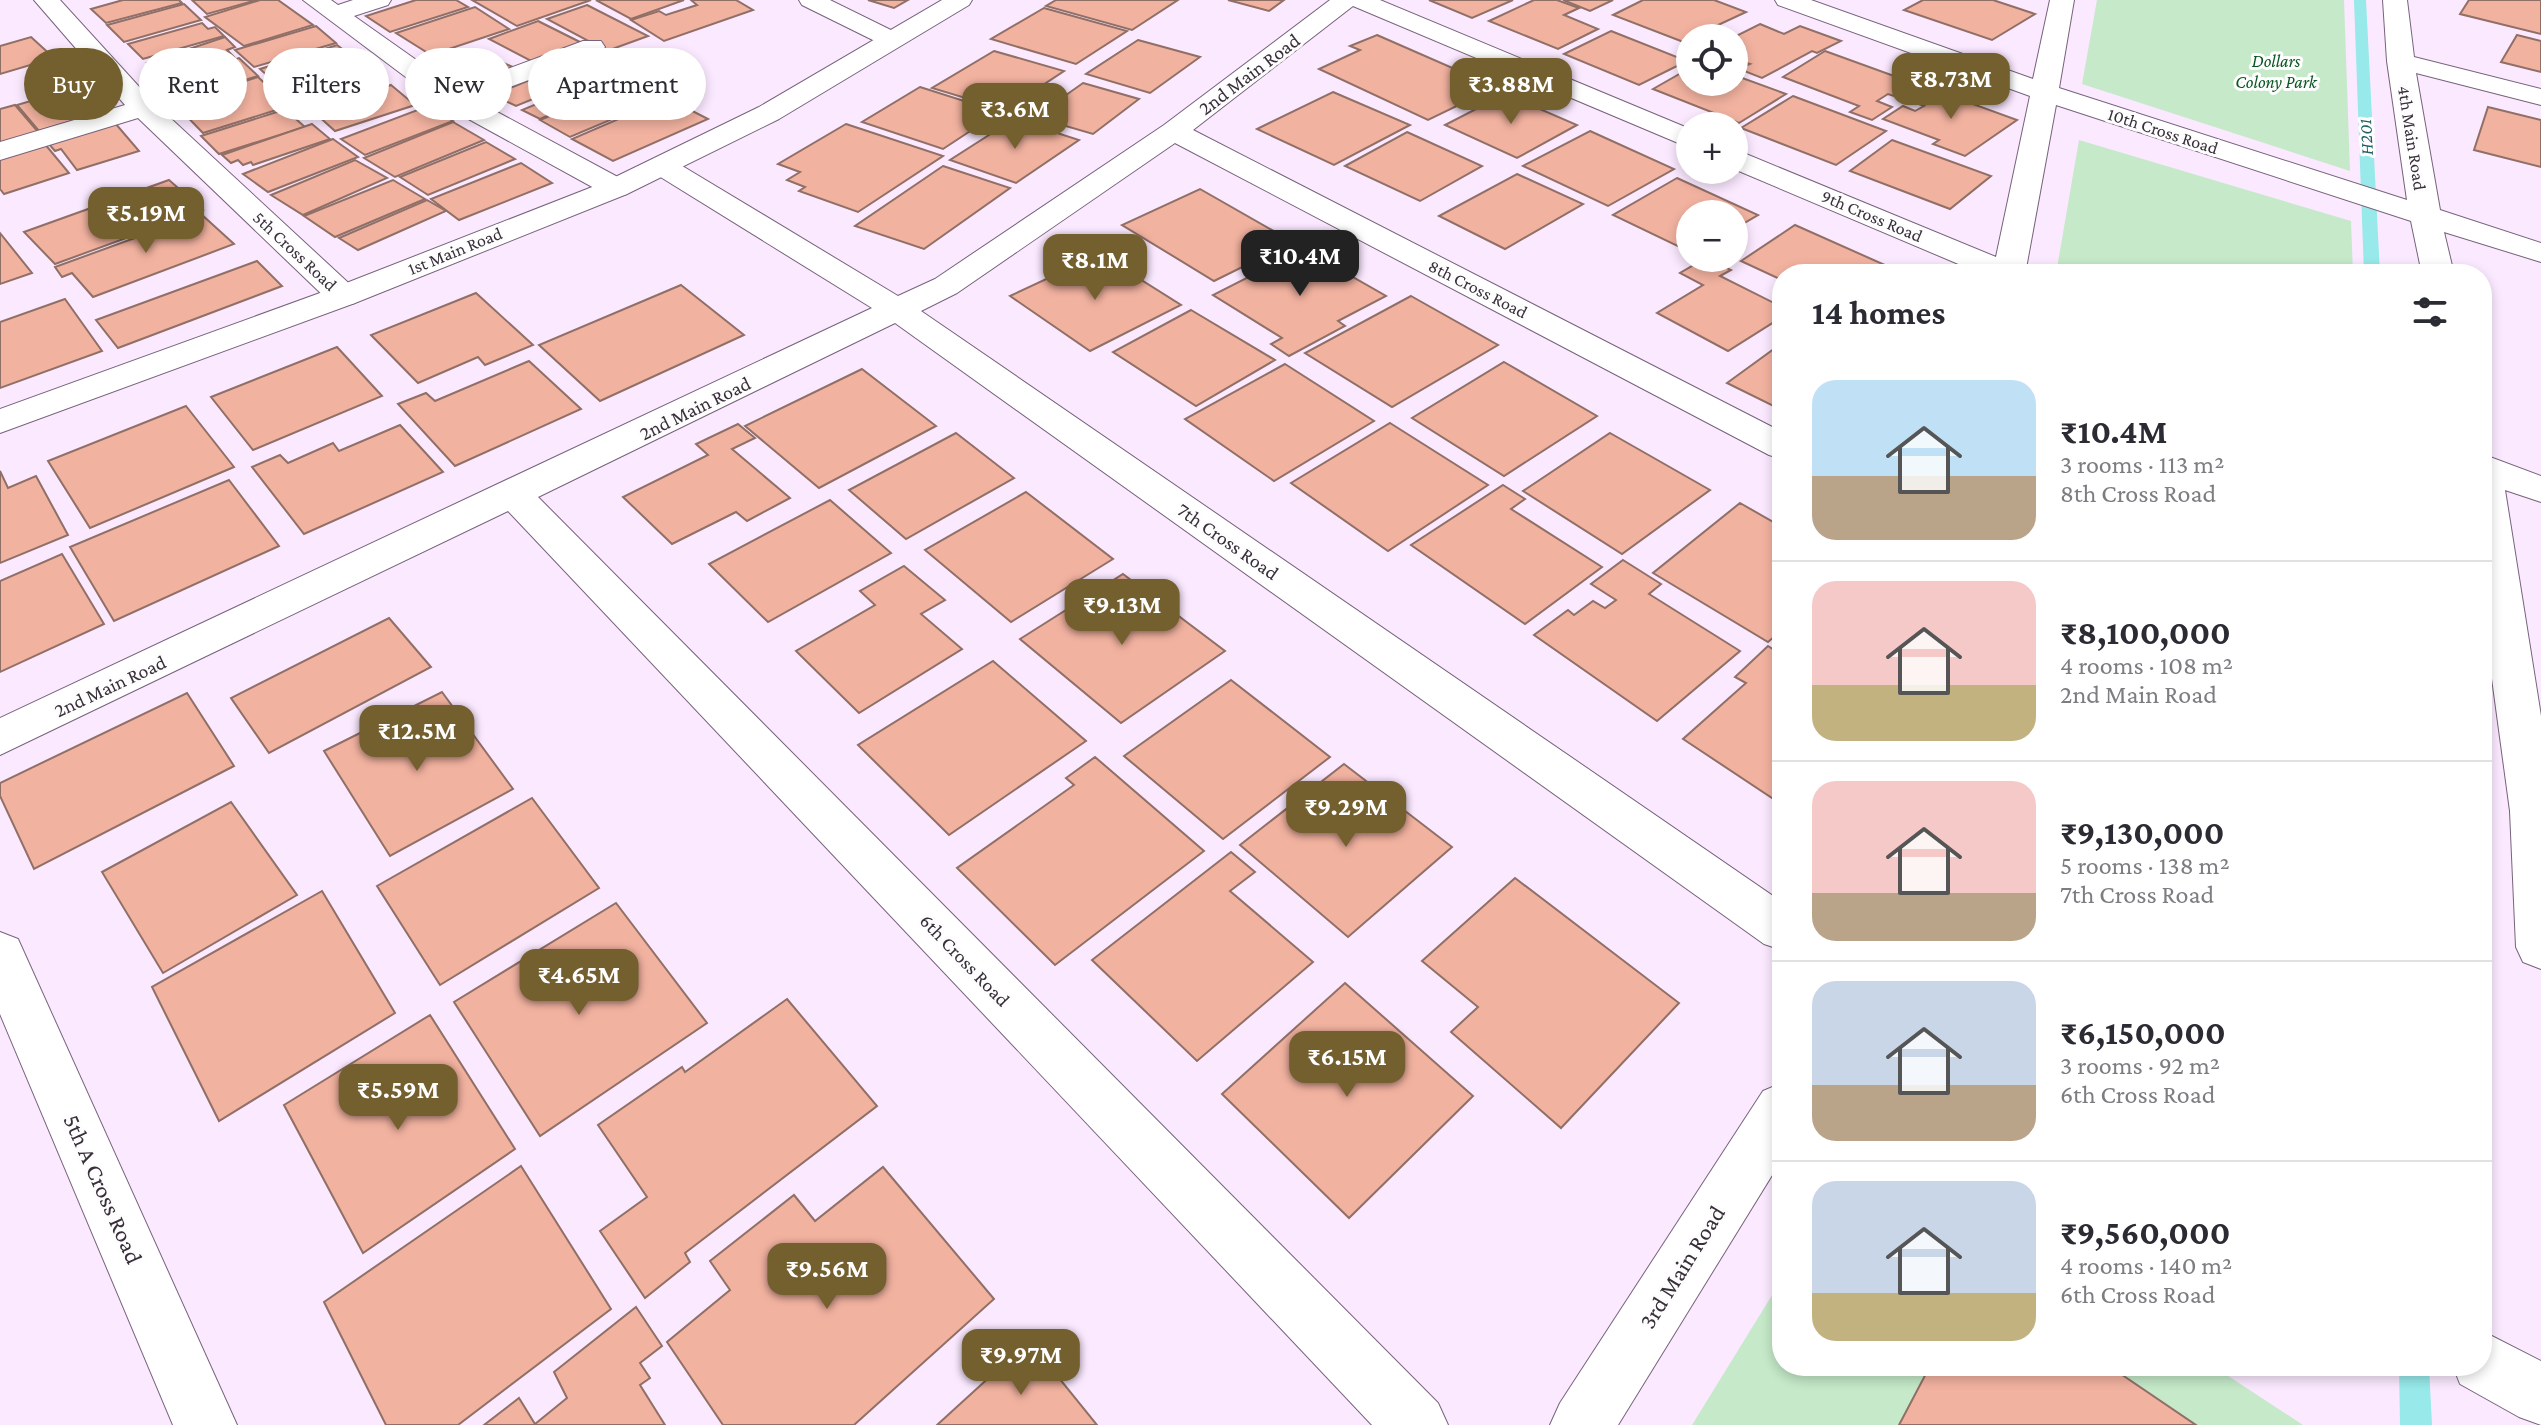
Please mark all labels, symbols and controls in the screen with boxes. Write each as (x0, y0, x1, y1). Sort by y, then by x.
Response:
map controls (1676, 24, 1748, 272)
button: locate (1676, 24, 1748, 96)
street label: 2nd Main Road (1194, 29, 1304, 119)
chip: Buy (24, 48, 123, 120)
chip: Rent (139, 48, 247, 120)
chip: Filters (263, 48, 389, 120)
chip: New (405, 48, 512, 120)
chip: Apartment (528, 48, 706, 120)
park label: Dollars Colony Park (2235, 51, 2318, 92)
pin: ₹8.73M (1886, 53, 2016, 121)
pin: ₹3.88M (1446, 58, 1576, 126)
text: ₹8.73M (1910, 64, 1992, 93)
text: ₹3.88M (1468, 69, 1554, 98)
pin: ₹3.6M (959, 83, 1071, 151)
street label: 4th Main Road (2394, 84, 2430, 192)
text: ₹3.6M (980, 94, 1050, 123)
street label: 10th Cross Road (2105, 104, 2221, 158)
button: + (1676, 112, 1748, 184)
water label: H201 (2355, 118, 2377, 156)
street label: 9th Cross Road (1819, 186, 1926, 246)
pin: ₹5.19M (81, 187, 211, 255)
text: ₹5.19M (106, 198, 186, 227)
button: − (1676, 200, 1748, 272)
street label: 5th Cross Road (249, 207, 341, 295)
street label: 1st Main Road (405, 223, 506, 279)
pin: ₹10.4M (1235, 230, 1365, 298)
pin: ₹8.1M (1039, 234, 1151, 302)
text: ₹10.4M (1259, 241, 1341, 270)
text: ₹8.1M (1061, 245, 1129, 274)
street label: 8th Cross Road (1425, 256, 1531, 323)
icon: filters (2408, 290, 2452, 334)
text: 14 homes (1812, 294, 1945, 331)
street label: 2nd Main Road (636, 371, 754, 444)
icon: home (1876, 412, 1972, 508)
text: ₹10.4M (2060, 413, 2167, 450)
text: 3 rooms · 113 m² (2060, 450, 2224, 479)
text: 8th Cross Road (2060, 479, 2216, 508)
street label: 7th Cross Road (1173, 498, 1283, 584)
pin: ₹9.13M (1057, 579, 1187, 647)
text: ₹9.13M (1083, 590, 1161, 619)
icon: home (1876, 613, 1972, 709)
text: ₹8,100,000 (2060, 614, 2231, 651)
street label: 2nd Main Road (51, 650, 170, 721)
text: 4 rooms · 108 m² (2060, 651, 2233, 680)
text: 2nd Main Road (2060, 680, 2217, 709)
pin: ₹12.5M (352, 705, 482, 773)
text: ₹12.5M (377, 716, 457, 745)
pin: ₹9.29M (1281, 781, 1411, 849)
text: ₹9.29M (1304, 792, 1388, 821)
icon: home (1876, 813, 1972, 909)
text: ₹9,130,000 (2060, 814, 2224, 851)
text: 5 rooms · 138 m² (2060, 851, 2230, 880)
text: 7th Cross Road (2060, 880, 2214, 909)
street label: 6th Cross Road (916, 909, 1015, 1011)
pin: ₹4.65M (514, 949, 644, 1017)
text: ₹4.65M (538, 960, 620, 989)
icon: home (1876, 1013, 1972, 1109)
text: ₹6,150,000 (2060, 1014, 2226, 1051)
pin: ₹6.15M (1282, 1031, 1412, 1099)
text: ₹6.15M (1307, 1042, 1387, 1071)
text: 3 rooms · 92 m² (2060, 1051, 2220, 1080)
pin: ₹5.59M (333, 1064, 463, 1132)
text: ₹5.59M (357, 1075, 439, 1104)
text: 6th Cross Road (2060, 1080, 2215, 1109)
street label: 5th A Cross Road (58, 1110, 149, 1268)
street label: 3rd Main Road (1633, 1200, 1730, 1333)
icon: home (1876, 1213, 1972, 1309)
text: ₹9,560,000 (2060, 1214, 2230, 1251)
pin: ₹9.56M (762, 1243, 892, 1311)
text: 4 rooms · 140 m² (2060, 1251, 2232, 1280)
text: ₹9.56M (785, 1254, 869, 1283)
text: 6th Cross Road (2060, 1280, 2215, 1309)
pin: ₹9.97M (956, 1329, 1086, 1397)
text: ₹9.97M (980, 1340, 1062, 1369)

